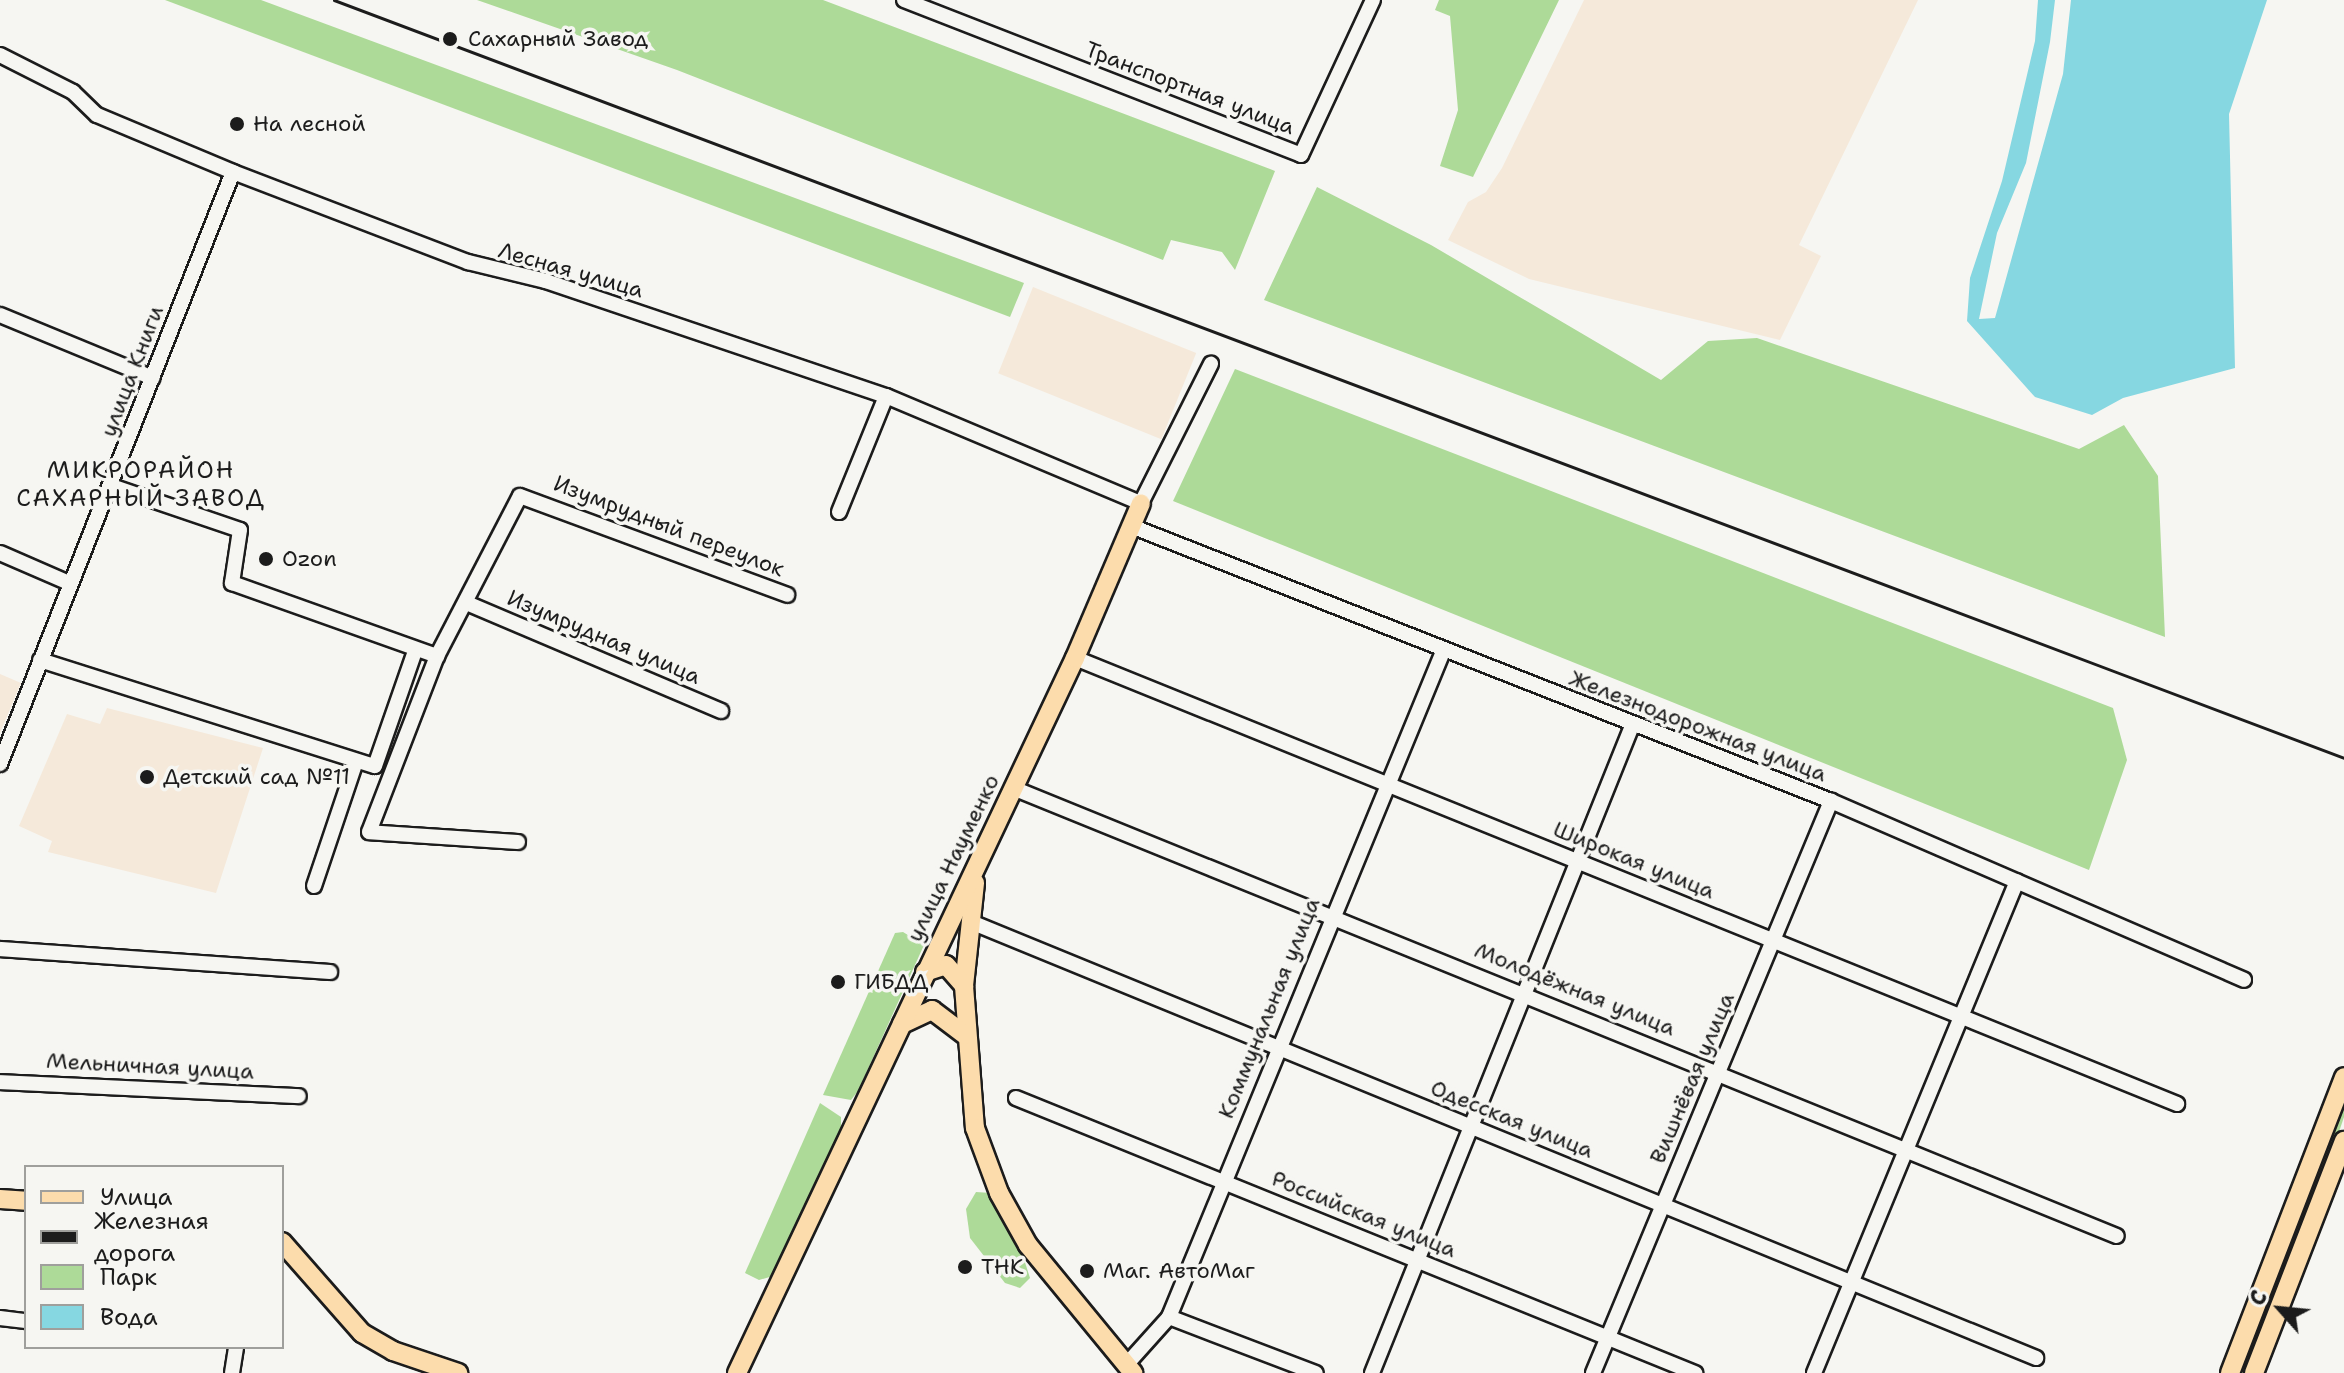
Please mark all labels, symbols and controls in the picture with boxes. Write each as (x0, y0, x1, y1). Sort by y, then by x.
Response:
place label: Сахарный Завод (468, 26, 648, 52)
marker: Сахарный Завод (439, 28, 461, 50)
street label: Транспортная улица (1082, 36, 1298, 140)
place label: На лесной (253, 111, 366, 137)
marker: На лесной (228, 115, 246, 133)
street label: Лесная улица (495, 237, 647, 303)
street label: улица Книги (95, 302, 169, 440)
district label: МИКРОРАЙОН САХАРНЫЙ ЗАВОД (16, 457, 266, 513)
street label: Изумрудный переулок (550, 470, 788, 582)
place label: Ozon (282, 546, 337, 572)
marker: Ozon (257, 550, 275, 568)
street label: Изумрудная улица (503, 584, 705, 690)
street label: Железнодорожная улица (1566, 665, 1830, 787)
place label: Детский сад №11 (163, 764, 350, 790)
marker: Детский сад №11 (138, 768, 156, 786)
street label: улица Науменко (901, 770, 1005, 946)
street label: Широкая улица (1549, 816, 1719, 904)
street label: Коммунальная улица (1213, 894, 1325, 1122)
street label: Молодёжная улица (1471, 937, 1679, 1041)
place label: ГИБДД (854, 969, 928, 995)
marker: ГИБДД (829, 973, 847, 991)
street label: Вишнёвая улица (1644, 989, 1740, 1167)
street label: Мельничная улица (46, 1047, 254, 1085)
street label: Одесская улица (1427, 1074, 1597, 1164)
legend (24, 1165, 284, 1349)
street label: Российская улица (1268, 1165, 1460, 1263)
text: Улица (100, 1181, 173, 1213)
text: Железная дорога (94, 1205, 209, 1269)
place label: ТНК (981, 1254, 1024, 1280)
marker: ТНК (956, 1258, 974, 1276)
place label: Маг. АвтоМаг (1103, 1258, 1255, 1284)
text: Парк (100, 1261, 157, 1293)
marker: Маг. АвтоМаг (1078, 1262, 1096, 1280)
north arrow (2240, 1269, 2320, 1349)
text: С (2242, 1285, 2274, 1310)
text: Вода (100, 1301, 158, 1333)

